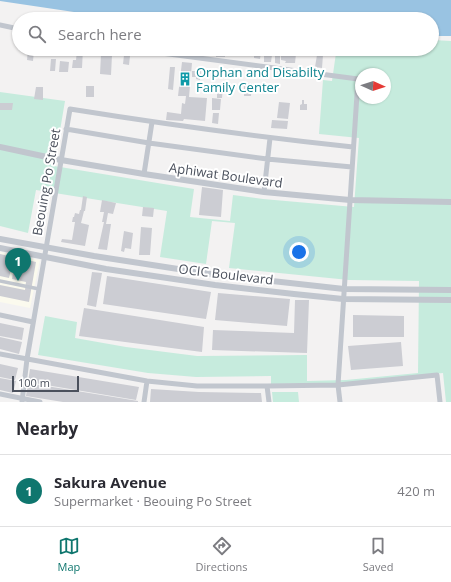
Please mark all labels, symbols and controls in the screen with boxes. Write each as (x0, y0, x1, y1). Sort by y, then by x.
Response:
search box (12, 12, 439, 56)
icon: search (26, 23, 48, 45)
text: Search here (58, 24, 142, 44)
place label: Orphan and Disabilty Family Center (196, 63, 325, 96)
north arrow (355, 68, 391, 104)
building icon: Orphan and Disabilty Family Center (177, 71, 193, 87)
street label: Beouing Po Street (28, 127, 64, 237)
street label: Aphiwat Boulevard (168, 158, 284, 192)
your location (289, 242, 309, 262)
pin: 1 (5, 248, 31, 281)
street label: OCIC Boulevard (178, 259, 274, 289)
scale bar (12, 374, 79, 393)
text: 100 m (18, 375, 50, 390)
text: Nearby (16, 417, 78, 440)
text: Sakura Avenue (54, 472, 167, 492)
text: 1 (25, 482, 33, 500)
text: 420 m (397, 482, 435, 500)
text: Supermarket · Beouing Po Street (54, 492, 252, 510)
tab: Map (58, 535, 80, 574)
tab: Directions (196, 535, 248, 574)
tab: Saved (363, 535, 393, 574)

